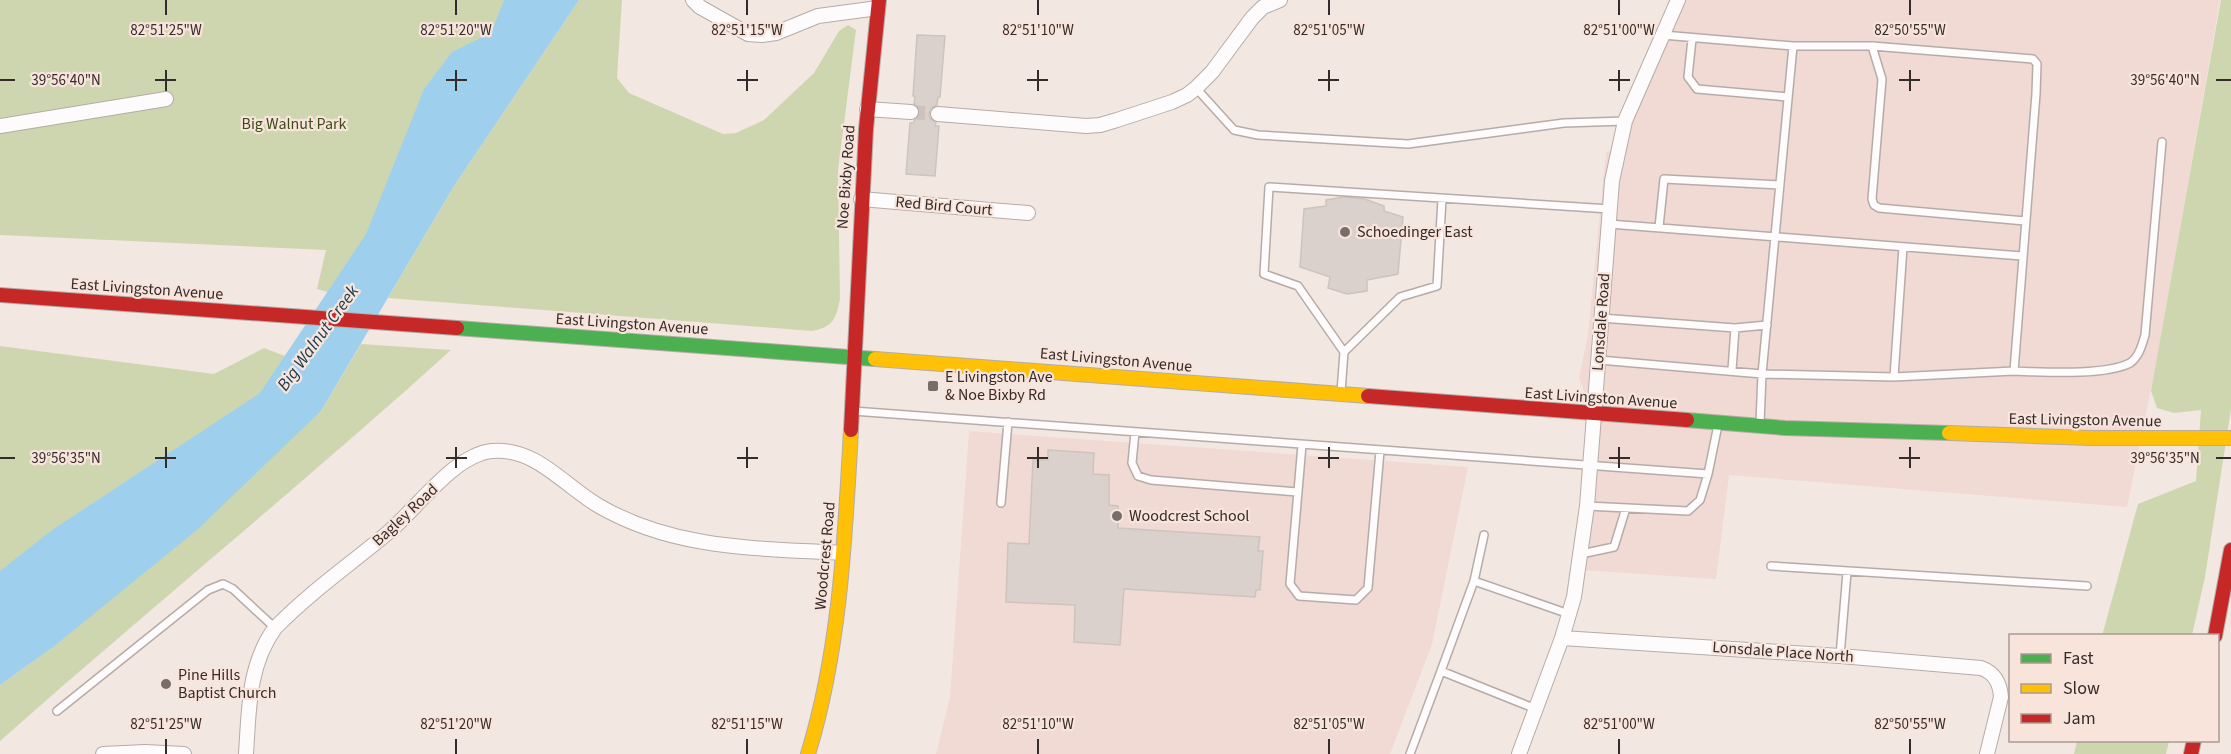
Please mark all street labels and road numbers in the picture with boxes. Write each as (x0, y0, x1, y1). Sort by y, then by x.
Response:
street label: Noe Bixby Road (831, 124, 861, 230)
street label: Red Bird Court (895, 191, 994, 221)
street label: Lonsdale Road (1587, 272, 1615, 372)
street label: East Livingston Avenue (70, 273, 224, 305)
street label: East Livingston Avenue (555, 308, 709, 340)
street label: East Livingston Avenue (1039, 342, 1193, 378)
street label: East Livingston Avenue (1524, 382, 1678, 414)
street label: East Livingston Avenue (2008, 408, 2162, 432)
street label: Bagley Road (367, 479, 443, 551)
street label: Woodcrest Road (809, 501, 841, 611)
street label: Lonsdale Place North (1711, 636, 1855, 668)

